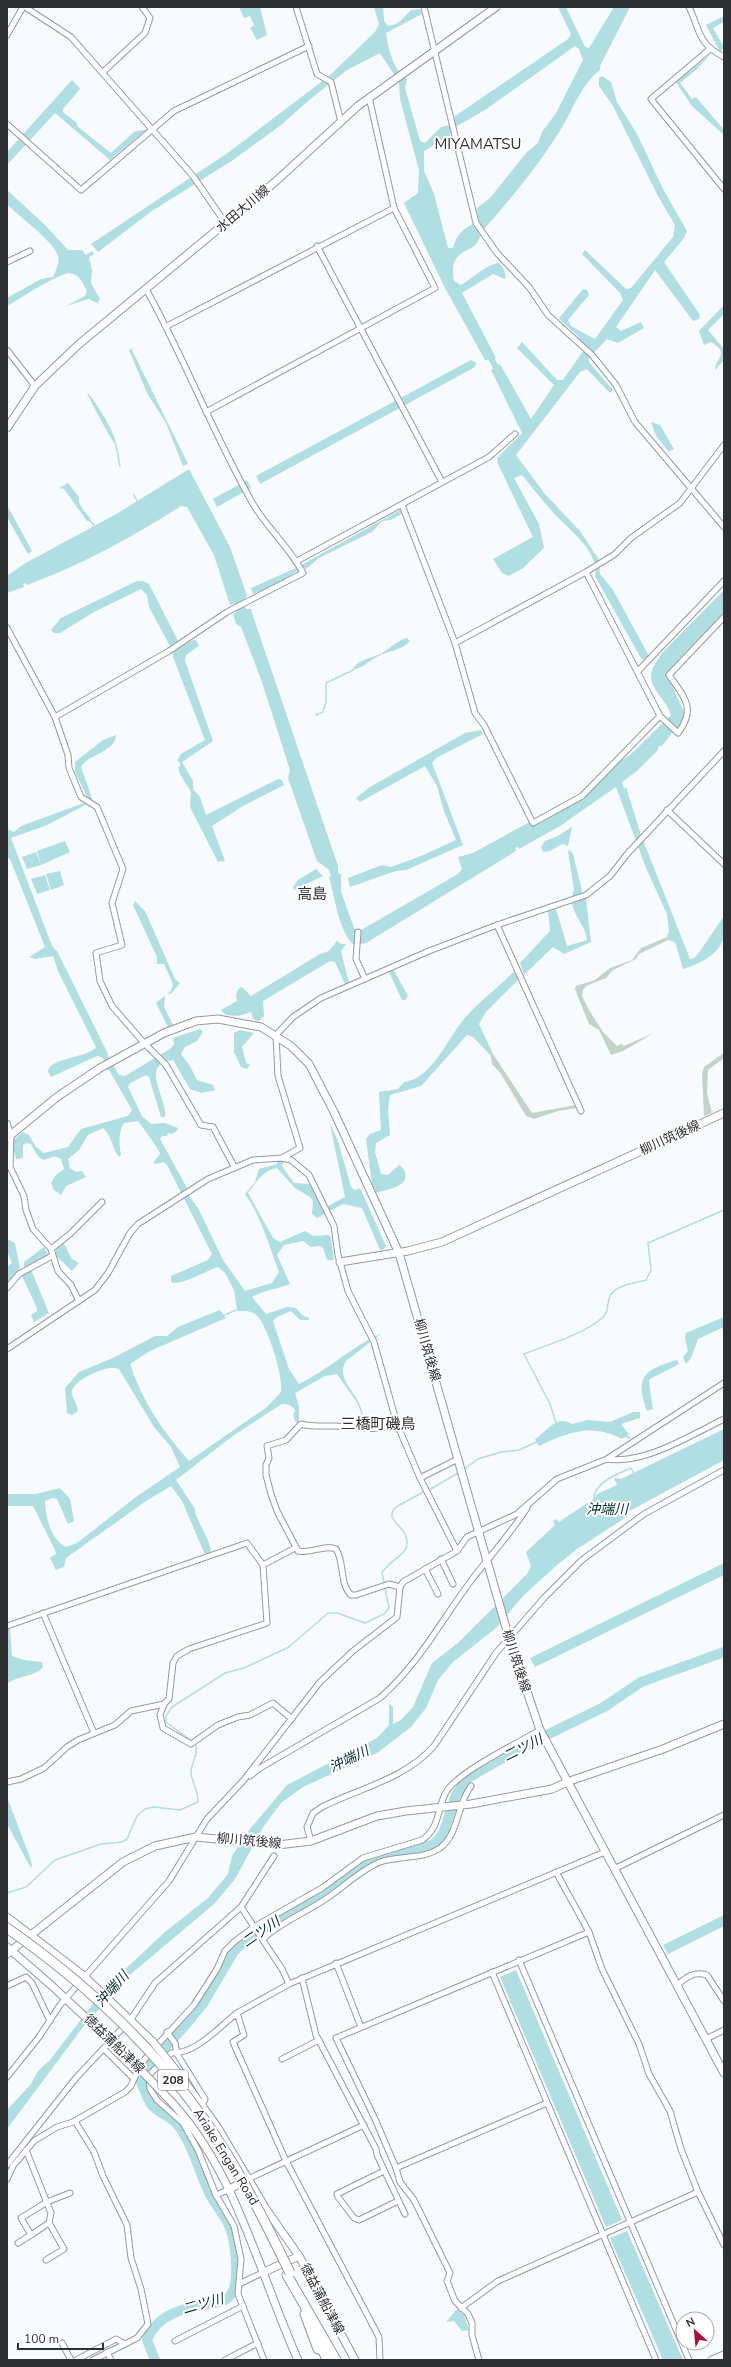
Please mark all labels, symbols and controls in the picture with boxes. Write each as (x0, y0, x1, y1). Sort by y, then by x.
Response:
district label: MIYAMATSU (435, 134, 522, 154)
street label: 水田大川線 (212, 181, 274, 237)
district label: 高島 (297, 884, 327, 904)
street label: 柳川筑後線 (637, 1116, 703, 1160)
street label: 柳川筑後線 (409, 1316, 445, 1384)
district label: 三橋町磯鳥 (340, 1414, 416, 1434)
water label: 沖端川 (586, 1500, 630, 1519)
street label: 柳川筑後線 (497, 1627, 535, 1695)
water label: 二ツ川 (500, 1729, 548, 1766)
water label: 沖端川 (326, 1740, 374, 1777)
street label: 柳川筑後線 (216, 1829, 282, 1853)
water label: 二ツ川 (238, 1911, 285, 1952)
water label: 沖端川 (91, 1966, 134, 2011)
street label: 徳益蒲船津線 (80, 2010, 148, 2078)
road number: 208 (158, 2070, 188, 2090)
street label: Ariake Engan Road (189, 2105, 263, 2209)
street label: 徳益蒲船津線 (296, 2260, 348, 2338)
water label: 二ツ川 (180, 2289, 228, 2319)
north arrow (675, 2311, 715, 2351)
text: N (684, 2314, 698, 2331)
scale bar (18, 2325, 103, 2351)
text: 100 m (24, 2331, 59, 2347)

